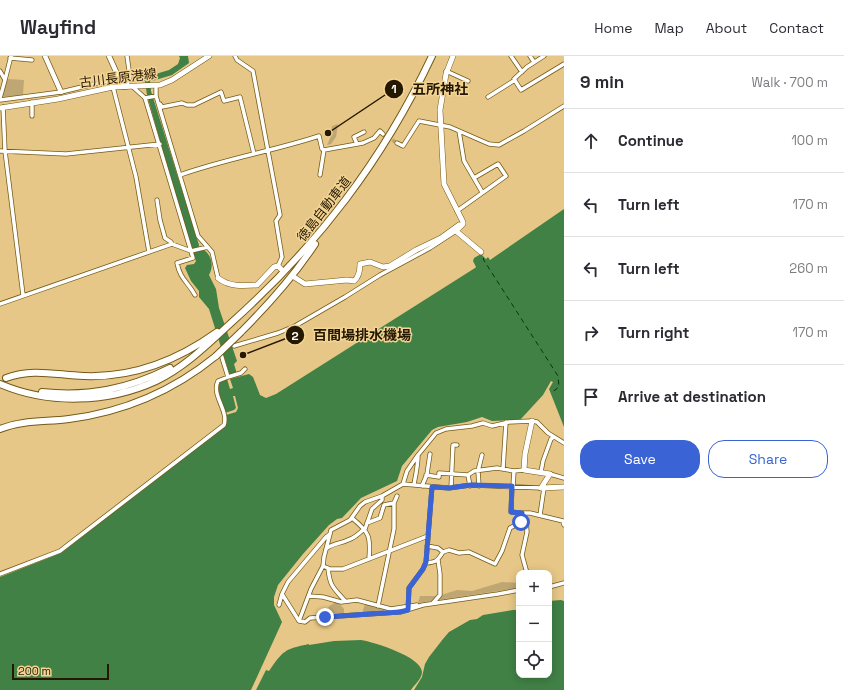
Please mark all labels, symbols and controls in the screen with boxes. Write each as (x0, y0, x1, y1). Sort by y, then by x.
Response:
text: Wayfind (20, 15, 96, 40)
text: Home (594, 19, 632, 37)
text: Map (654, 19, 684, 37)
text: About (706, 19, 747, 37)
text: Contact (769, 19, 824, 37)
street label: 古川長原港線 (78, 65, 158, 91)
text: 9 min (580, 71, 624, 93)
text: Walk · 700 m (752, 74, 828, 91)
callout: 五所神社 (384, 76, 476, 102)
text: 五所神社 (412, 80, 468, 98)
text: 1 (391, 81, 397, 97)
icon: ahead (580, 130, 602, 152)
text: Continue (618, 131, 684, 150)
text: 100 m (791, 132, 828, 149)
street label: 徳島自動車道 (293, 173, 355, 245)
icon: left (580, 194, 602, 216)
text: Turn left (618, 195, 680, 214)
text: 170 m (792, 196, 828, 213)
icon: left (580, 258, 602, 280)
text: Turn left (618, 259, 680, 278)
text: 260 m (789, 260, 828, 277)
callout: 百間場排水機場 (285, 322, 419, 348)
icon: right (580, 322, 602, 344)
text: Turn right (618, 323, 689, 342)
text: 170 m (792, 324, 828, 341)
text: 百間場排水機場 (313, 326, 411, 344)
text: 2 (291, 328, 299, 344)
icon: arrive (580, 386, 602, 408)
text: Arrive at destination (618, 387, 766, 406)
button: Save (580, 440, 700, 478)
button: Share (708, 440, 828, 478)
route start (512, 513, 530, 531)
map controls (516, 570, 552, 678)
button: + (516, 570, 552, 606)
button: − (516, 606, 552, 642)
route end (316, 608, 334, 626)
button: locate (516, 642, 552, 678)
scale bar (12, 662, 109, 681)
text: 200 m (18, 664, 51, 678)

